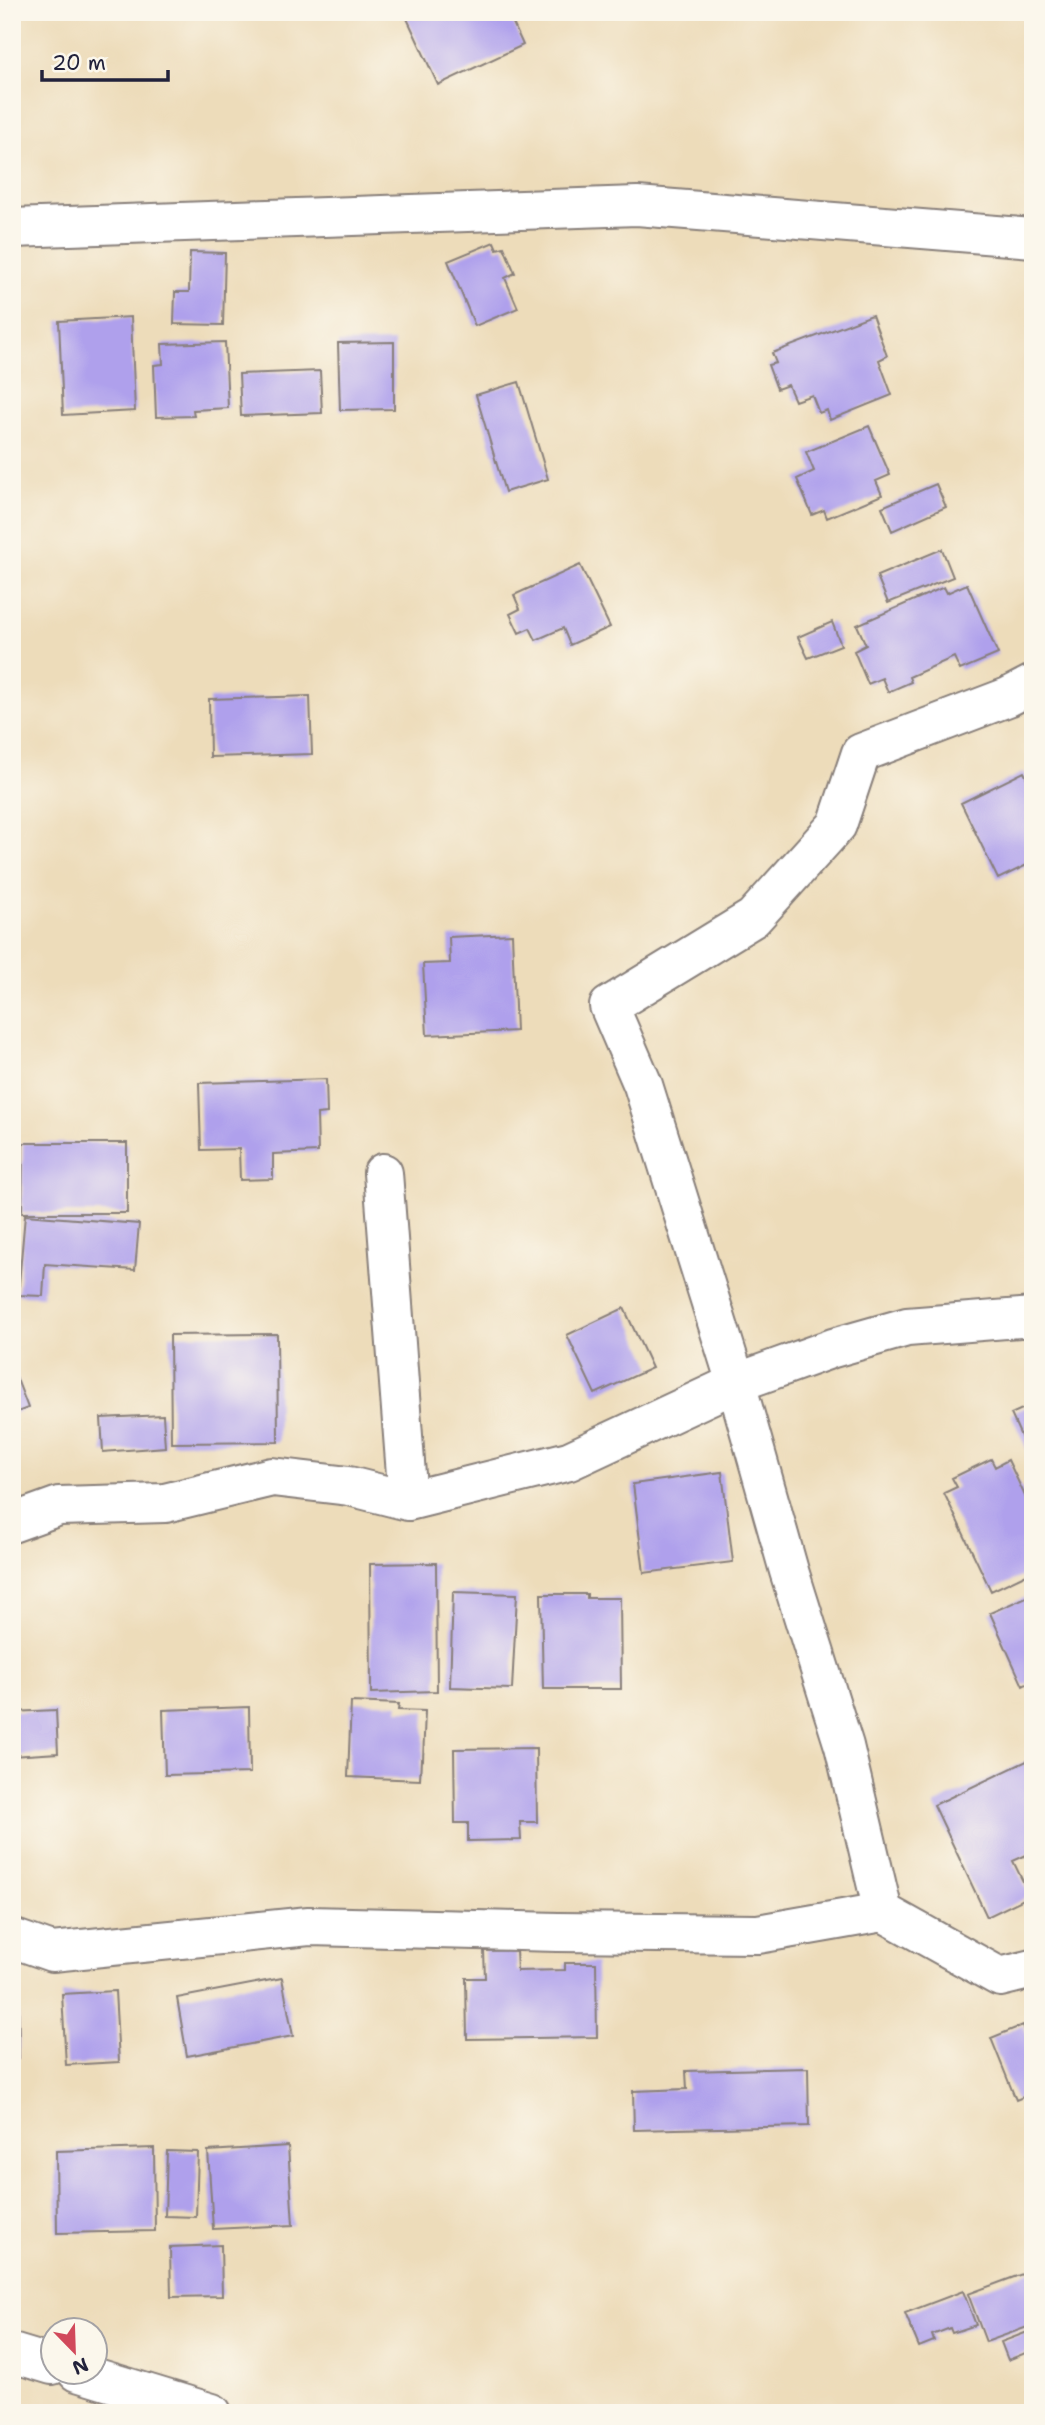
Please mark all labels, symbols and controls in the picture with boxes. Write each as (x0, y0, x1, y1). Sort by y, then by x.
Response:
scale bar (42, 38, 168, 82)
text: 20 m (52, 49, 106, 77)
north arrow (38, 2316, 108, 2386)
text: N (69, 2352, 92, 2381)

